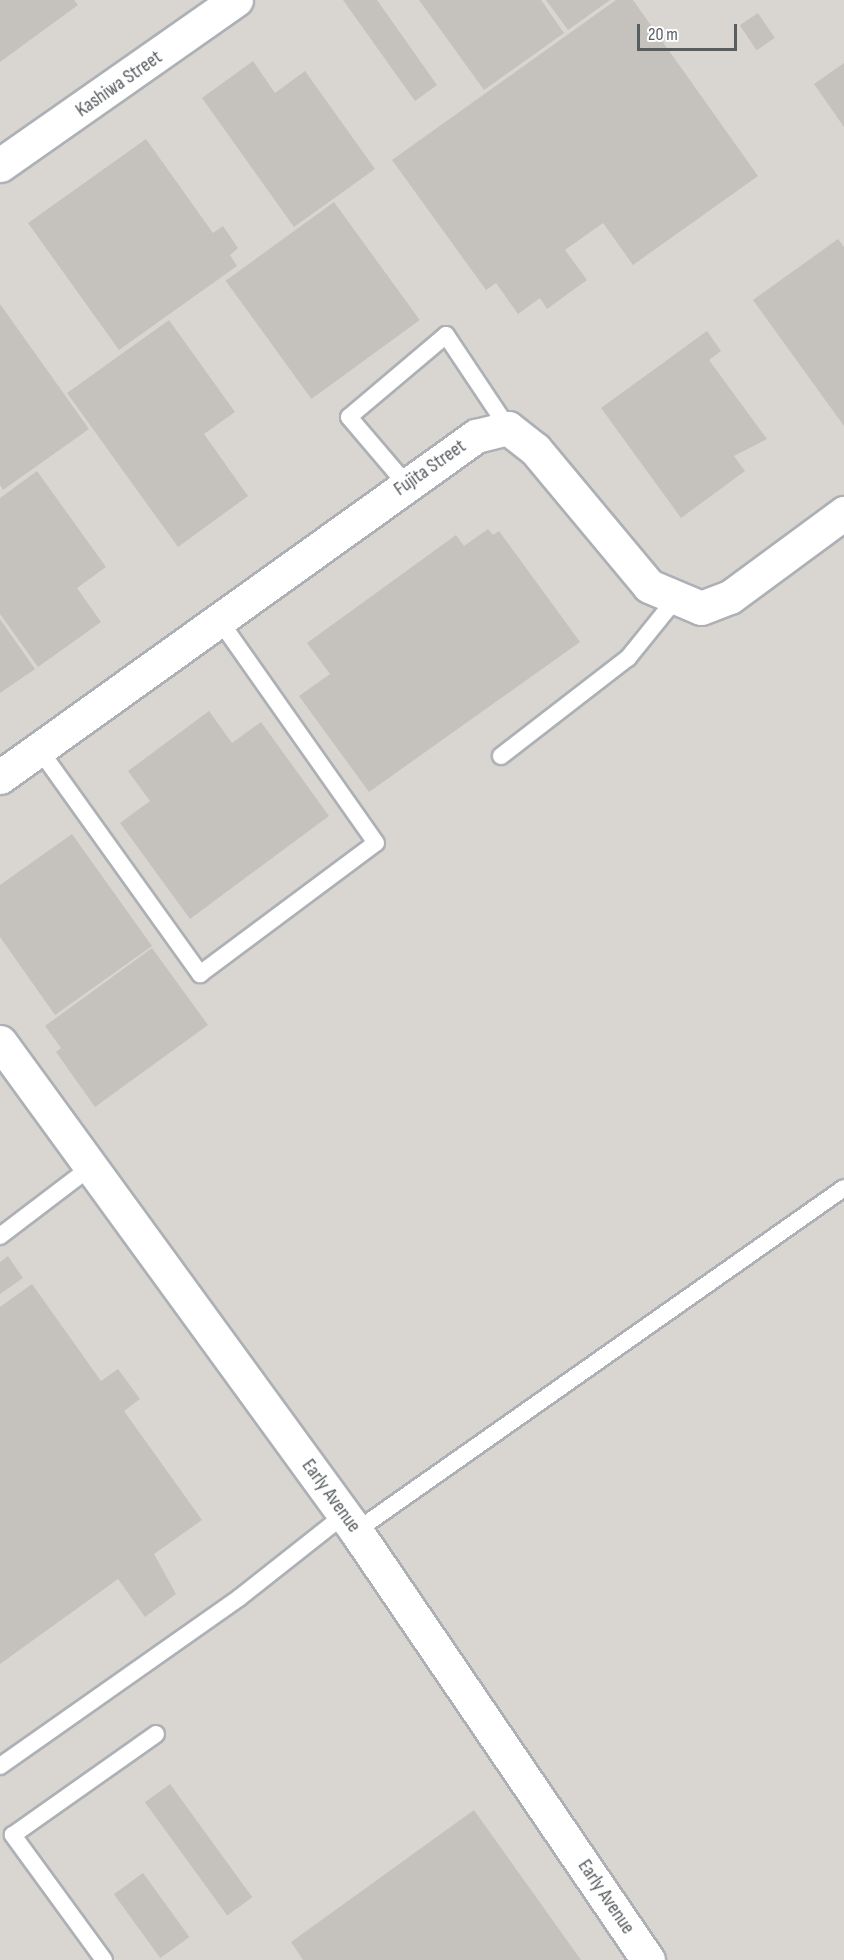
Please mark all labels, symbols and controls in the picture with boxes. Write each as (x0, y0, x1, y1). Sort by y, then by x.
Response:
scale bar (640, 12, 740, 50)
text: 20 m (648, 24, 678, 45)
street label: Kashiwa Street (71, 45, 167, 123)
street label: Fujita Street (389, 435, 471, 501)
street label: Early Avenue (296, 1455, 366, 1537)
street label: Early Avenue (572, 1855, 640, 1939)

